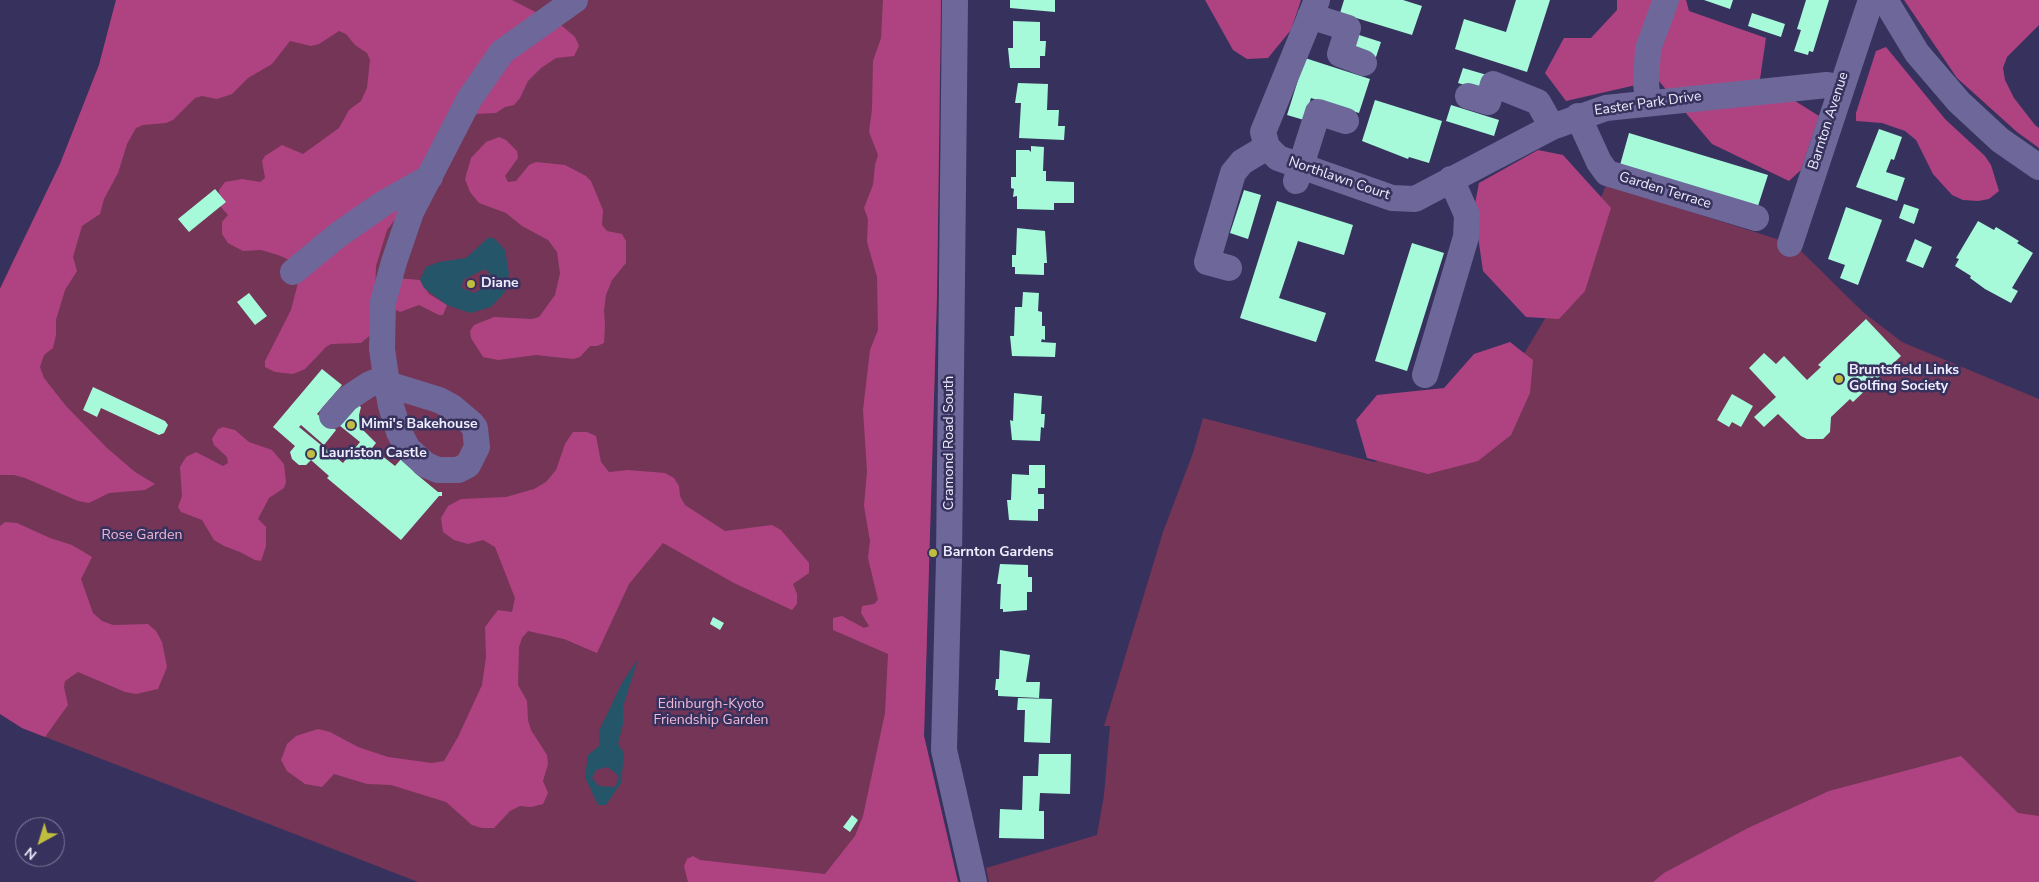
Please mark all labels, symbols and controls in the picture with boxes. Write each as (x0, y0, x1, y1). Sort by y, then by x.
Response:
street label: Barnton Avenue (1805, 70, 1853, 172)
street label: Easter Park Drive (1593, 88, 1703, 120)
street label: Northlawn Court (1286, 154, 1392, 204)
street label: Garden Terrace (1617, 169, 1713, 213)
place label: Diane (481, 276, 519, 292)
marker: Diane (465, 278, 477, 290)
place label: Bruntsfield Links Golfing Society (1849, 363, 1959, 396)
marker: Bruntsfield Links Golfing Society (1833, 373, 1845, 385)
street label: Cramond Road South (942, 376, 958, 510)
place label: Mimi's Bakehouse (361, 417, 478, 433)
marker: Mimi's Bakehouse (345, 419, 357, 431)
place label: Lauriston Castle (321, 446, 427, 462)
marker: Lauriston Castle (305, 448, 317, 460)
park label: Rose Garden (102, 528, 182, 544)
place label: Barnton Gardens (943, 545, 1054, 561)
marker: Barnton Gardens (927, 547, 939, 559)
park label: Edinburgh-Kyoto Friendship Garden (653, 697, 769, 730)
north arrow (15, 817, 65, 867)
text: N (21, 843, 41, 864)

